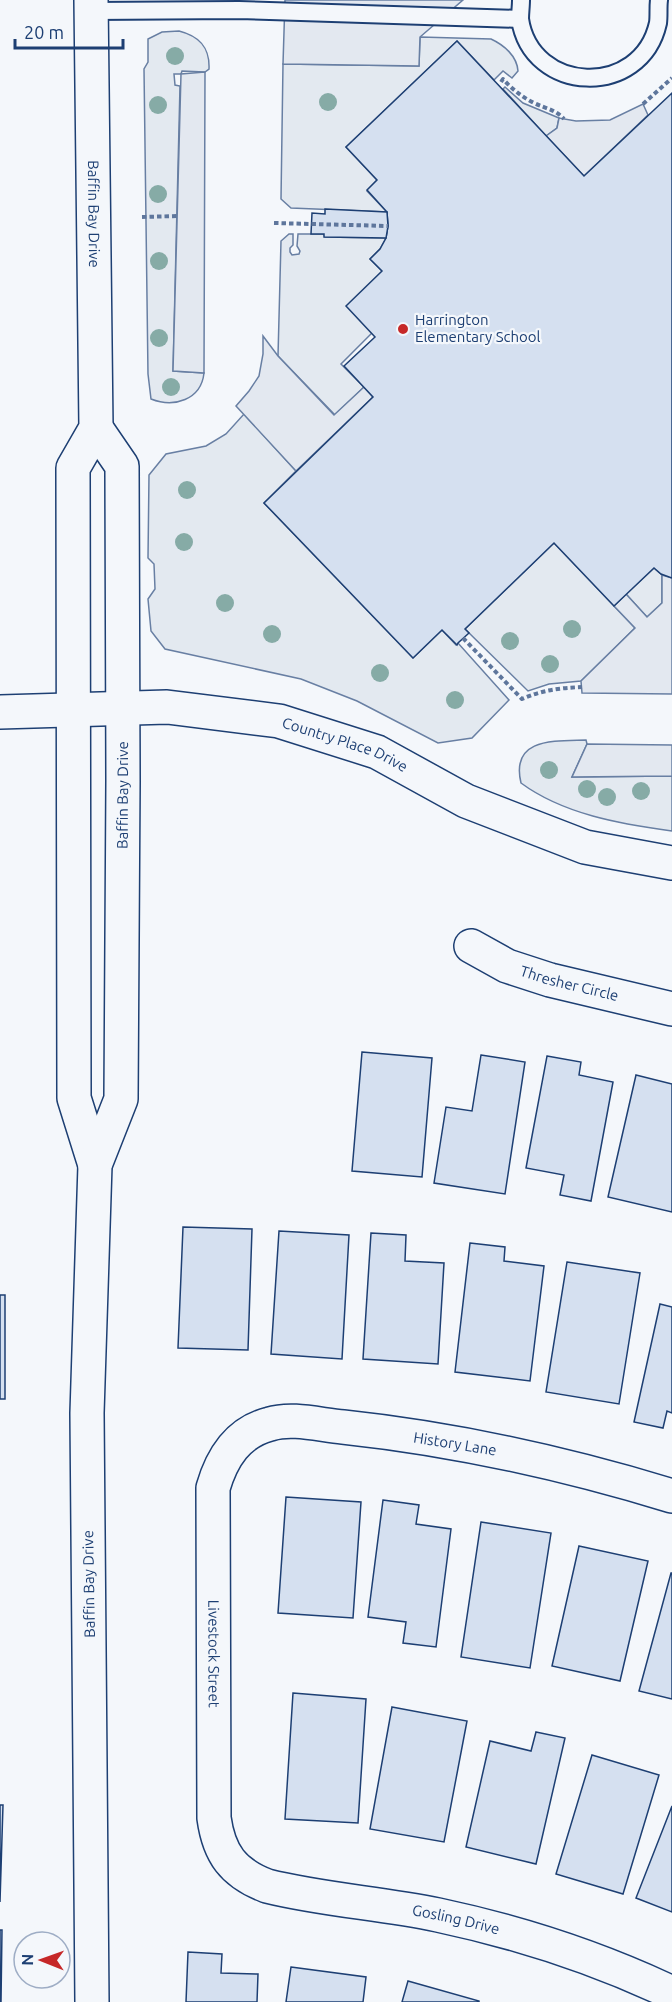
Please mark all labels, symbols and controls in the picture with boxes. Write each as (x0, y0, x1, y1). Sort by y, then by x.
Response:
scale bar (15, 12, 123, 50)
text: 20 m (24, 22, 64, 42)
street label: Baffin Bay Drive (85, 160, 103, 268)
place label: Harrington Elementary School (415, 311, 541, 345)
marker: Harrington Elementary School (396, 322, 410, 336)
street label: Country Place Drive (280, 714, 411, 775)
street label: Baffin Bay Drive (114, 741, 131, 849)
street label: Thresher Circle (518, 962, 620, 1004)
street label: History Lane (412, 1429, 498, 1458)
street label: Baffin Bay Drive (79, 1530, 98, 1638)
street label: Livestock Street (205, 1600, 223, 1708)
street label: Gosling Drive (411, 1901, 502, 1938)
north arrow (12, 1930, 72, 1990)
text: N (18, 1954, 36, 1966)

